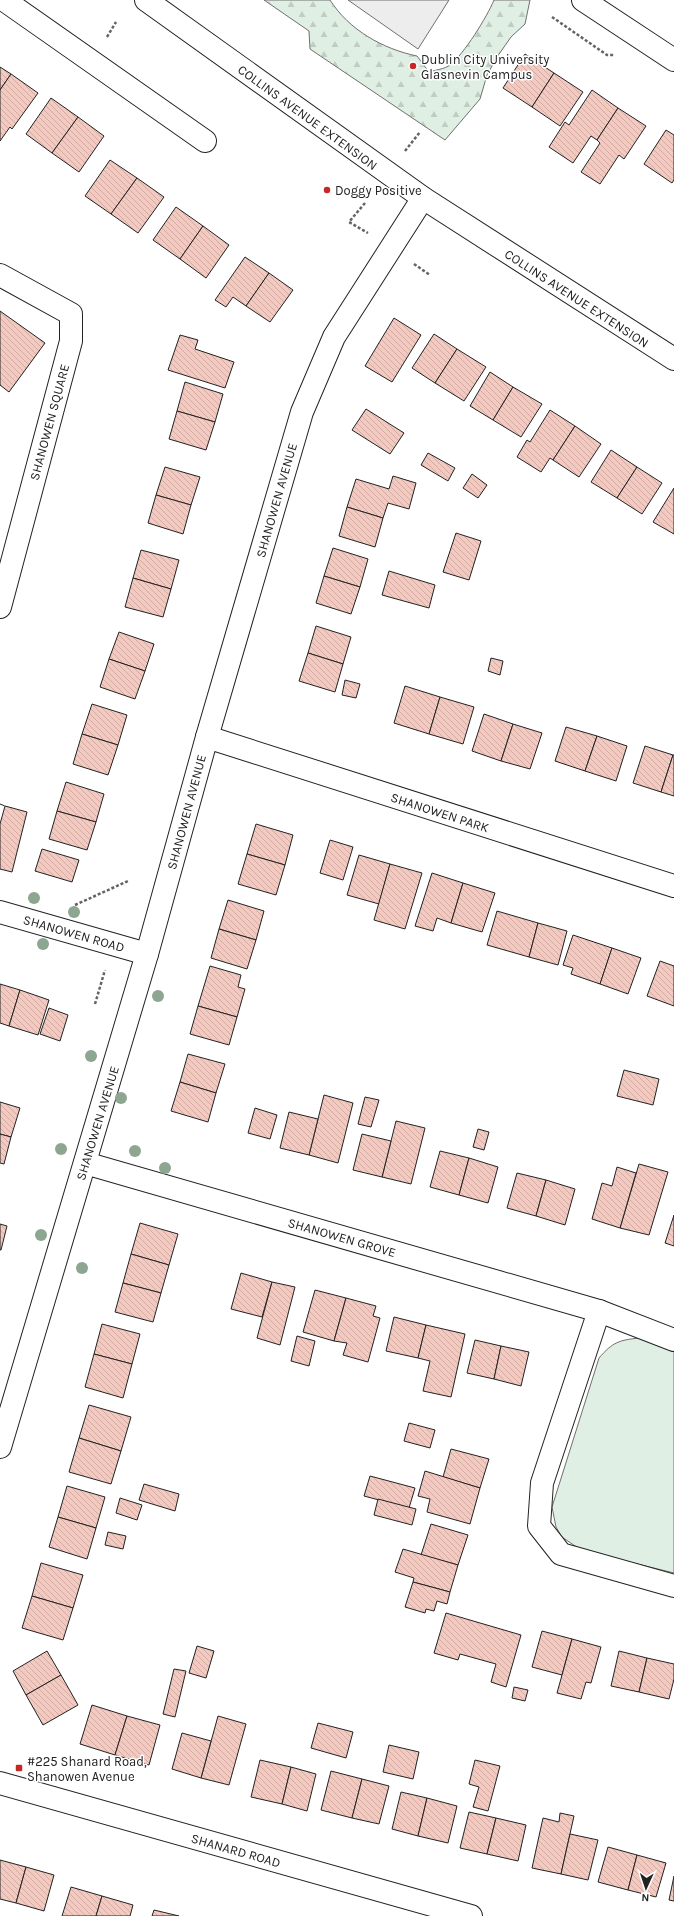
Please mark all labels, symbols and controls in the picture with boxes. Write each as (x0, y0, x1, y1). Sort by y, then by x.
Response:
place label: Dublin City University Glasnevin Campus (421, 52, 549, 82)
marker: Dublin City University Glasnevin Campus (408, 61, 418, 71)
street label: COLLINS AVENUE EXTENSION (235, 62, 380, 173)
place label: Doggy Positive (335, 183, 422, 198)
marker: Doggy Positive (322, 185, 332, 195)
street label: COLLINS AVENUE EXTENSION (502, 246, 652, 351)
street label: SHANOWEN SQUARE (27, 362, 72, 482)
street label: SHANOWEN AVENUE (253, 441, 300, 559)
street label: SHANOWEN AVENUE (164, 753, 209, 871)
street label: SHANOWEN PARK (389, 790, 491, 835)
street label: SHANOWEN ROAD (22, 912, 126, 955)
street label: SHANOWEN AVENUE (73, 1064, 122, 1182)
street label: SHANOWEN GROVE (286, 1215, 397, 1260)
place label: #225 Shanard Road, Shanowen Avenue (27, 1754, 147, 1784)
marker: #225 Shanard Road, Shanowen Avenue (14, 1763, 24, 1773)
street label: SHANARD ROAD (189, 1831, 282, 1870)
north arrow (626, 1868, 666, 1908)
text: N (641, 1891, 650, 1904)

